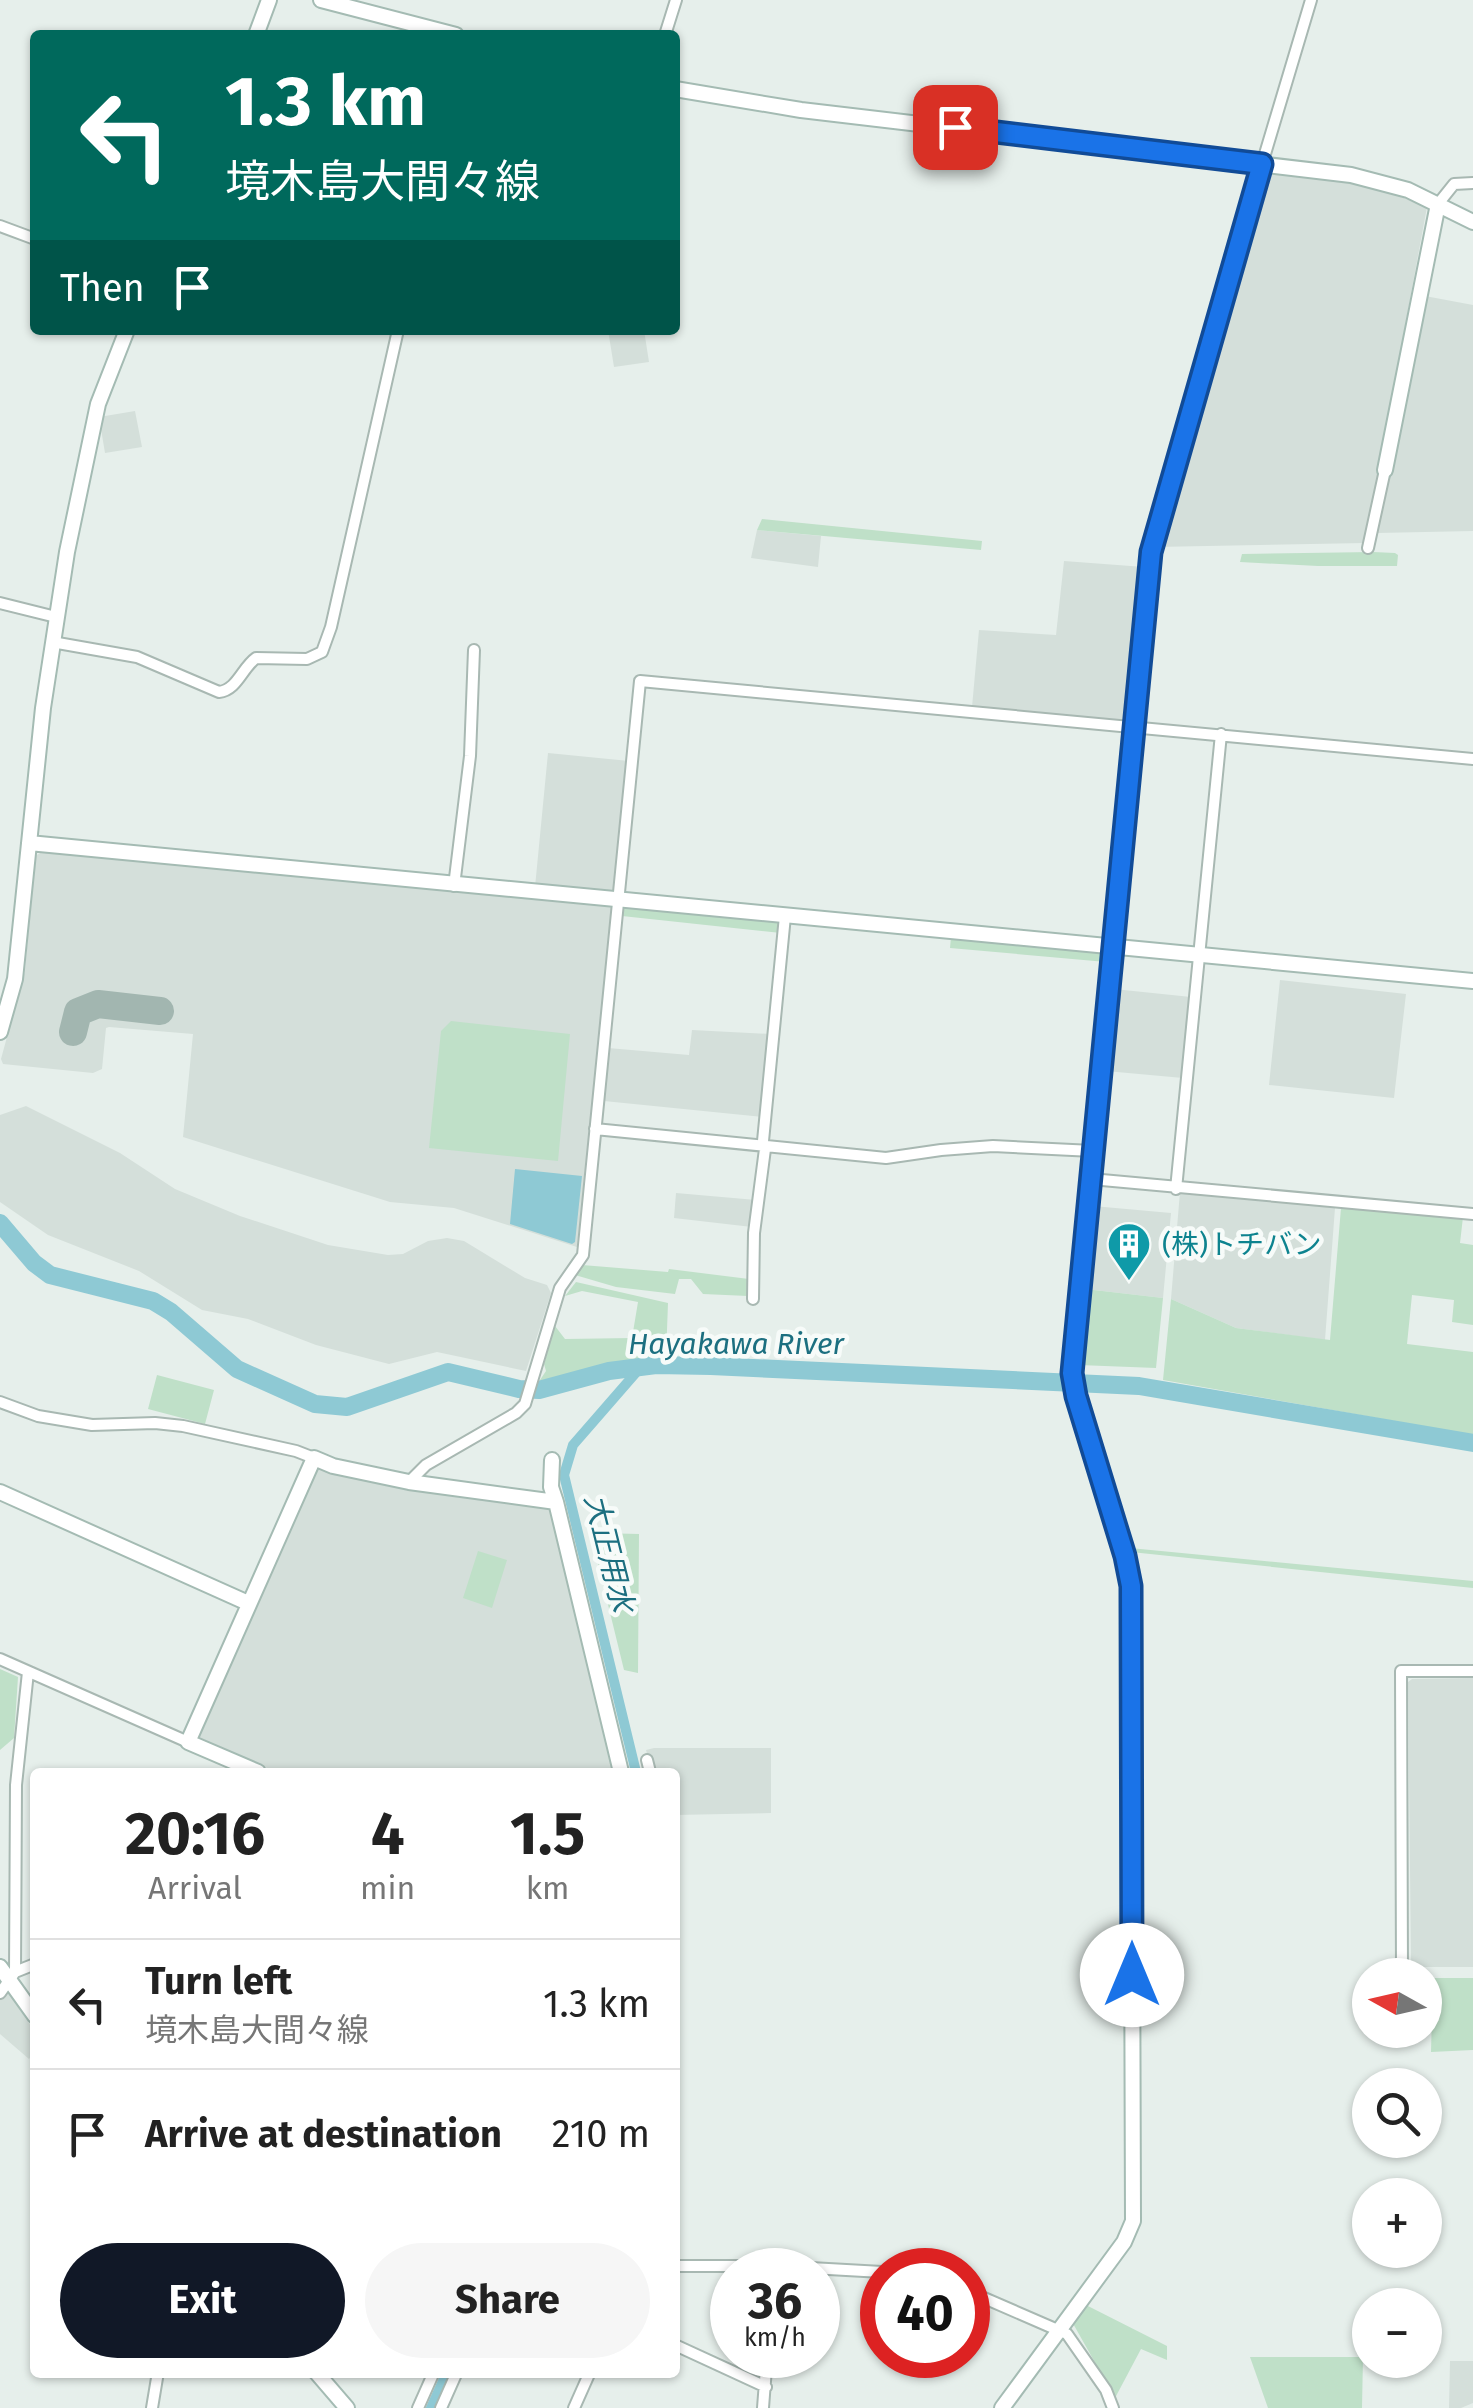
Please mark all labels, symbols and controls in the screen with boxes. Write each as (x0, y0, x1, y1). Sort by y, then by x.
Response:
text: 1.3 km (225, 60, 426, 144)
icon: left (60, 70, 190, 200)
pin (913, 85, 998, 170)
icon: arrive (928, 100, 983, 155)
text: 境木島大間々線 (225, 155, 540, 209)
icon: arrive (165, 260, 220, 315)
text: Then (60, 265, 145, 311)
building icon: (株)トチバン (1106, 1221, 1152, 1282)
place label: (株)トチバン (1162, 1228, 1322, 1261)
water label: Hayakawa River (628, 1326, 846, 1362)
water label: 大正用水 (577, 1490, 642, 1618)
text: 20:16 (125, 1798, 265, 1870)
text: 4 (371, 1798, 405, 1870)
text: 1.5 (510, 1798, 585, 1870)
text: Arrival (148, 1869, 242, 1907)
text: min (360, 1869, 415, 1907)
text: km (526, 1869, 570, 1907)
position arrow (1080, 1923, 1184, 2027)
text: Turn left (145, 1958, 292, 2004)
north arrow (1352, 1958, 1442, 2048)
map controls (1352, 1958, 1442, 2378)
icon: left (60, 1977, 115, 2032)
text: 1.3 km (543, 1981, 650, 2027)
text: 境木島大間々線 (145, 2011, 369, 2049)
button: search (1352, 2068, 1442, 2158)
icon: arrive (60, 2107, 115, 2162)
text: Arrive at destination (145, 2111, 502, 2157)
text: 210 m (552, 2111, 650, 2157)
button: + (1352, 2178, 1442, 2268)
button: Exit (60, 2243, 345, 2358)
button: Share (365, 2243, 650, 2358)
speed limit sign: 40 (860, 2248, 990, 2378)
text: 36 (748, 2271, 802, 2331)
button: − (1352, 2288, 1442, 2378)
text: km/h (744, 2323, 806, 2353)

